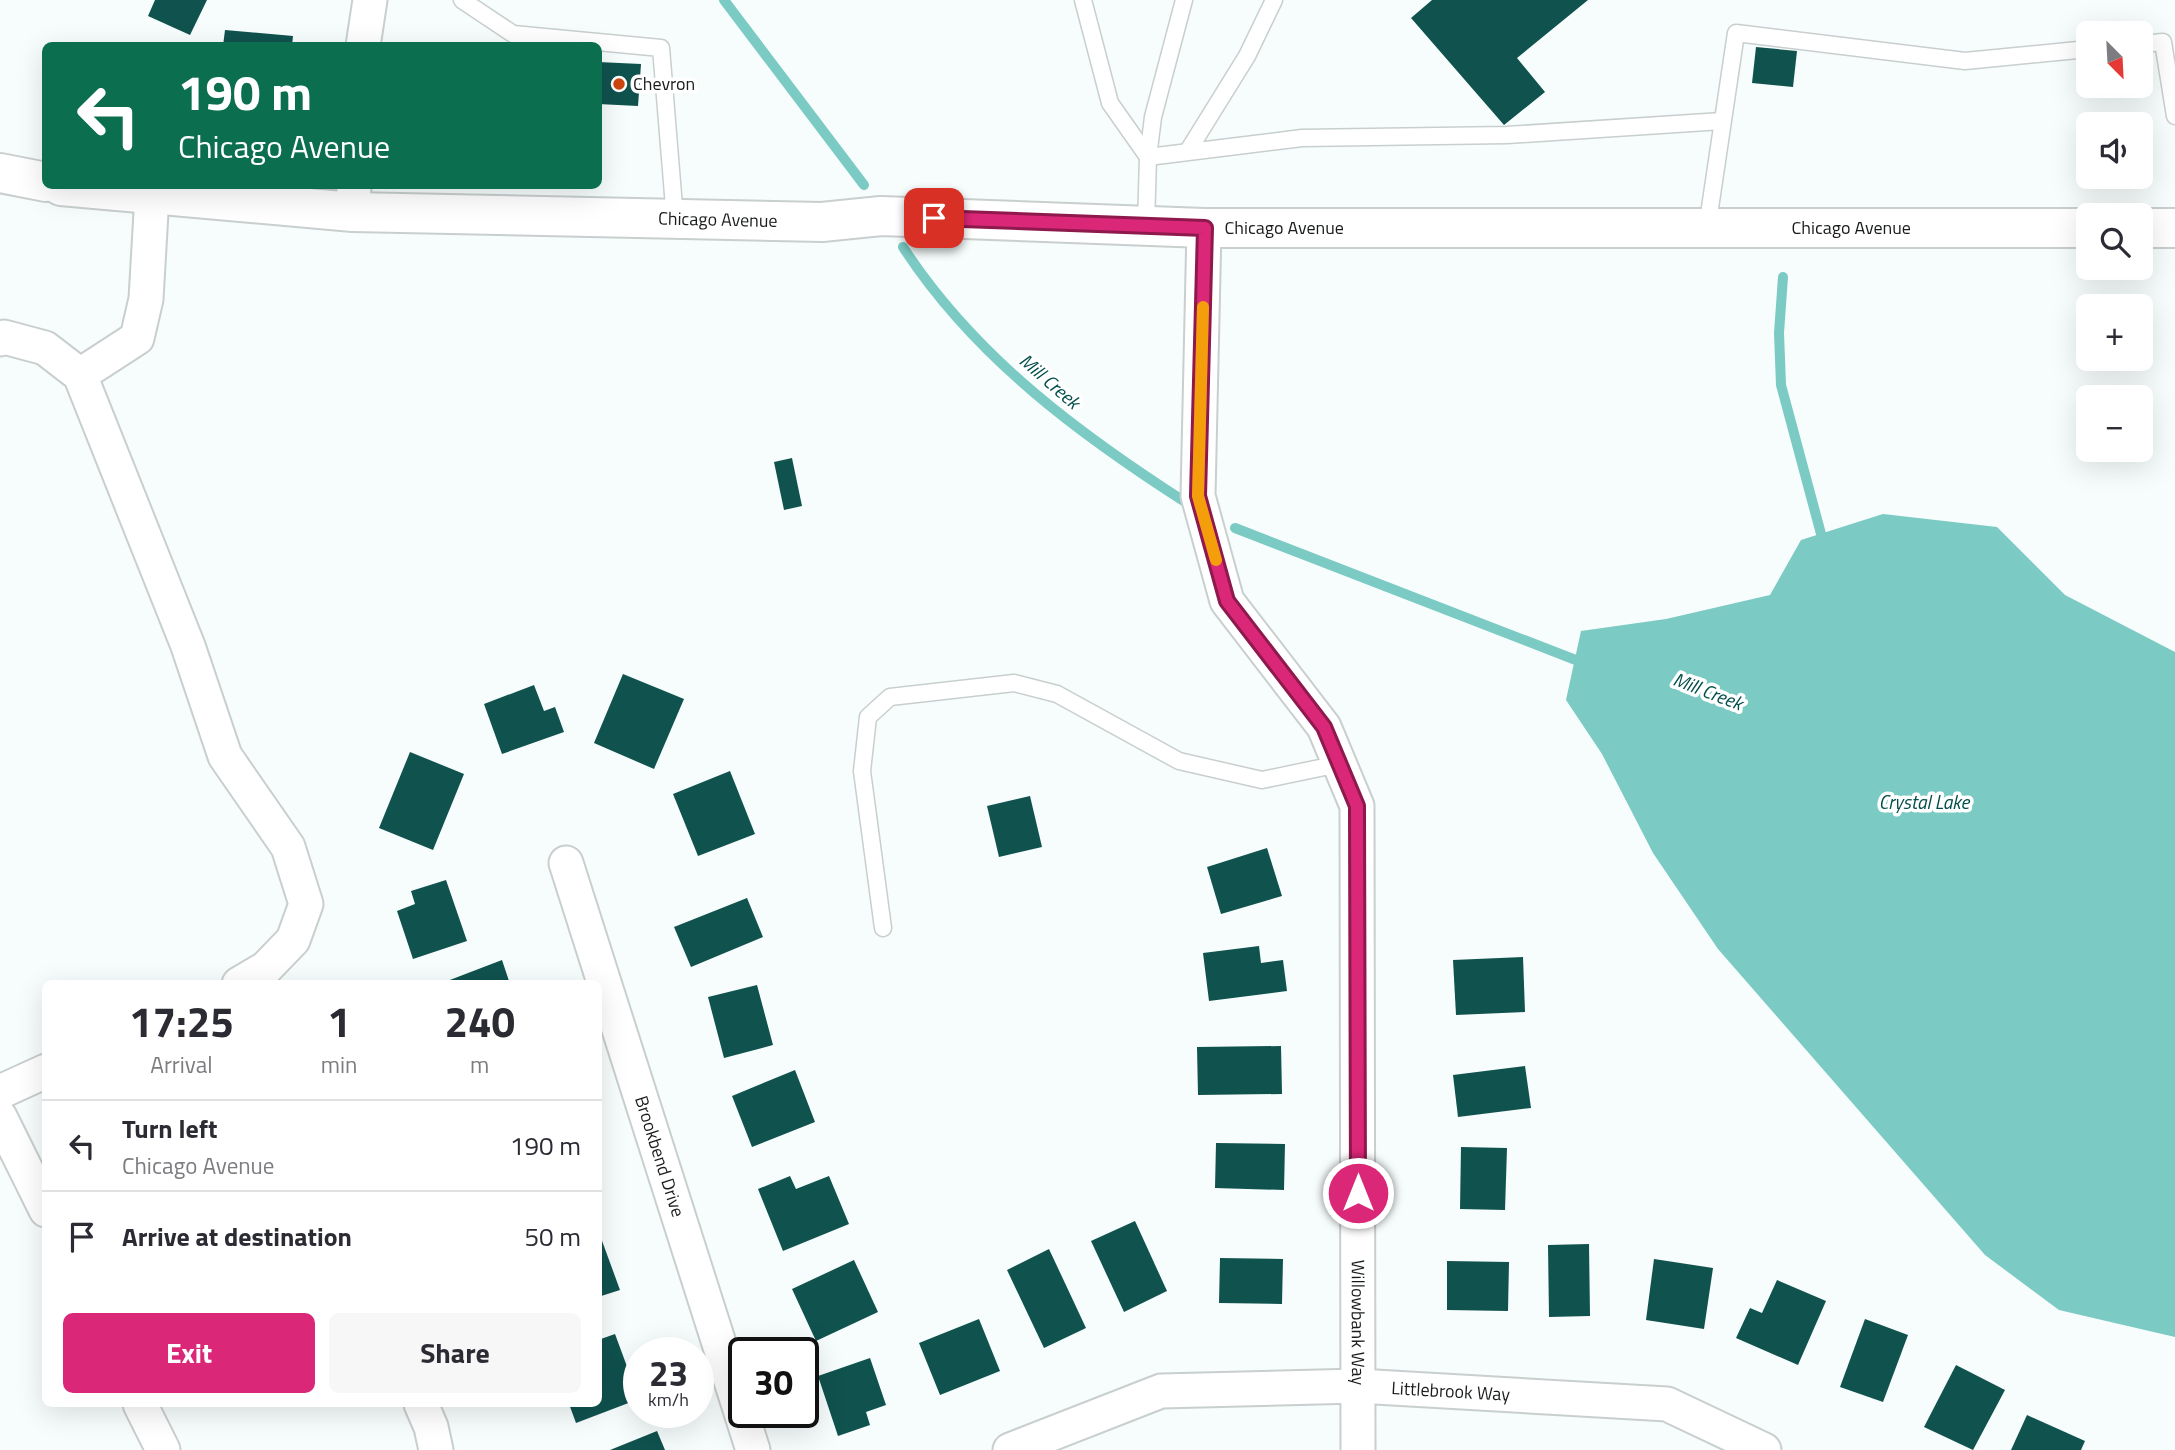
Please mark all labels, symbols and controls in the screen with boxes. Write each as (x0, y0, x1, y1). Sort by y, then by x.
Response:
north arrow (2076, 21, 2152, 98)
map controls (2076, 21, 2153, 462)
text: 190 m (178, 54, 312, 129)
icon: left (63, 70, 154, 161)
place label: Chevron (633, 70, 695, 97)
marker: Chevron (611, 76, 627, 92)
button: sound (2076, 112, 2153, 189)
text: Chicago Avenue (178, 122, 390, 170)
pin (904, 188, 964, 248)
icon: arrive (915, 199, 953, 237)
button: search (2076, 203, 2153, 280)
street label: Chicago Avenue (658, 205, 778, 234)
street label: Chicago Avenue (1225, 214, 1344, 241)
street label: Chicago Avenue (1792, 214, 1911, 241)
button: + (2076, 294, 2153, 371)
water label: Mill Creek (1013, 346, 1089, 417)
button: − (2076, 385, 2153, 462)
water label: Mill Creek (1669, 664, 1750, 718)
water label: Crystal Lake (1879, 787, 1970, 816)
text: 17:25 (129, 989, 234, 1053)
text: 1 (327, 989, 351, 1053)
text: 240 (444, 989, 515, 1053)
text: Arrival (150, 1047, 213, 1082)
text: min (321, 1047, 357, 1082)
text: m (470, 1047, 489, 1082)
street label: Brookbend Drive (628, 1092, 692, 1220)
text: Turn left (122, 1109, 217, 1148)
text: 190 m (510, 1126, 581, 1165)
icon: left (63, 1127, 101, 1165)
text: Chicago Avenue (122, 1148, 274, 1183)
position arrow (1321, 1156, 1395, 1230)
text: Arrive at destination (122, 1217, 352, 1256)
text: 50 m (524, 1217, 581, 1256)
icon: arrive (63, 1218, 101, 1256)
street label: Willowbank Way (1345, 1260, 1372, 1385)
button: Exit (63, 1313, 315, 1393)
button: Share (329, 1313, 581, 1393)
speed limit sign: 30 (728, 1337, 819, 1428)
text: 23 (649, 1346, 688, 1400)
street label: Littlebrook Way (1391, 1374, 1511, 1408)
text: km/h (648, 1386, 689, 1413)

